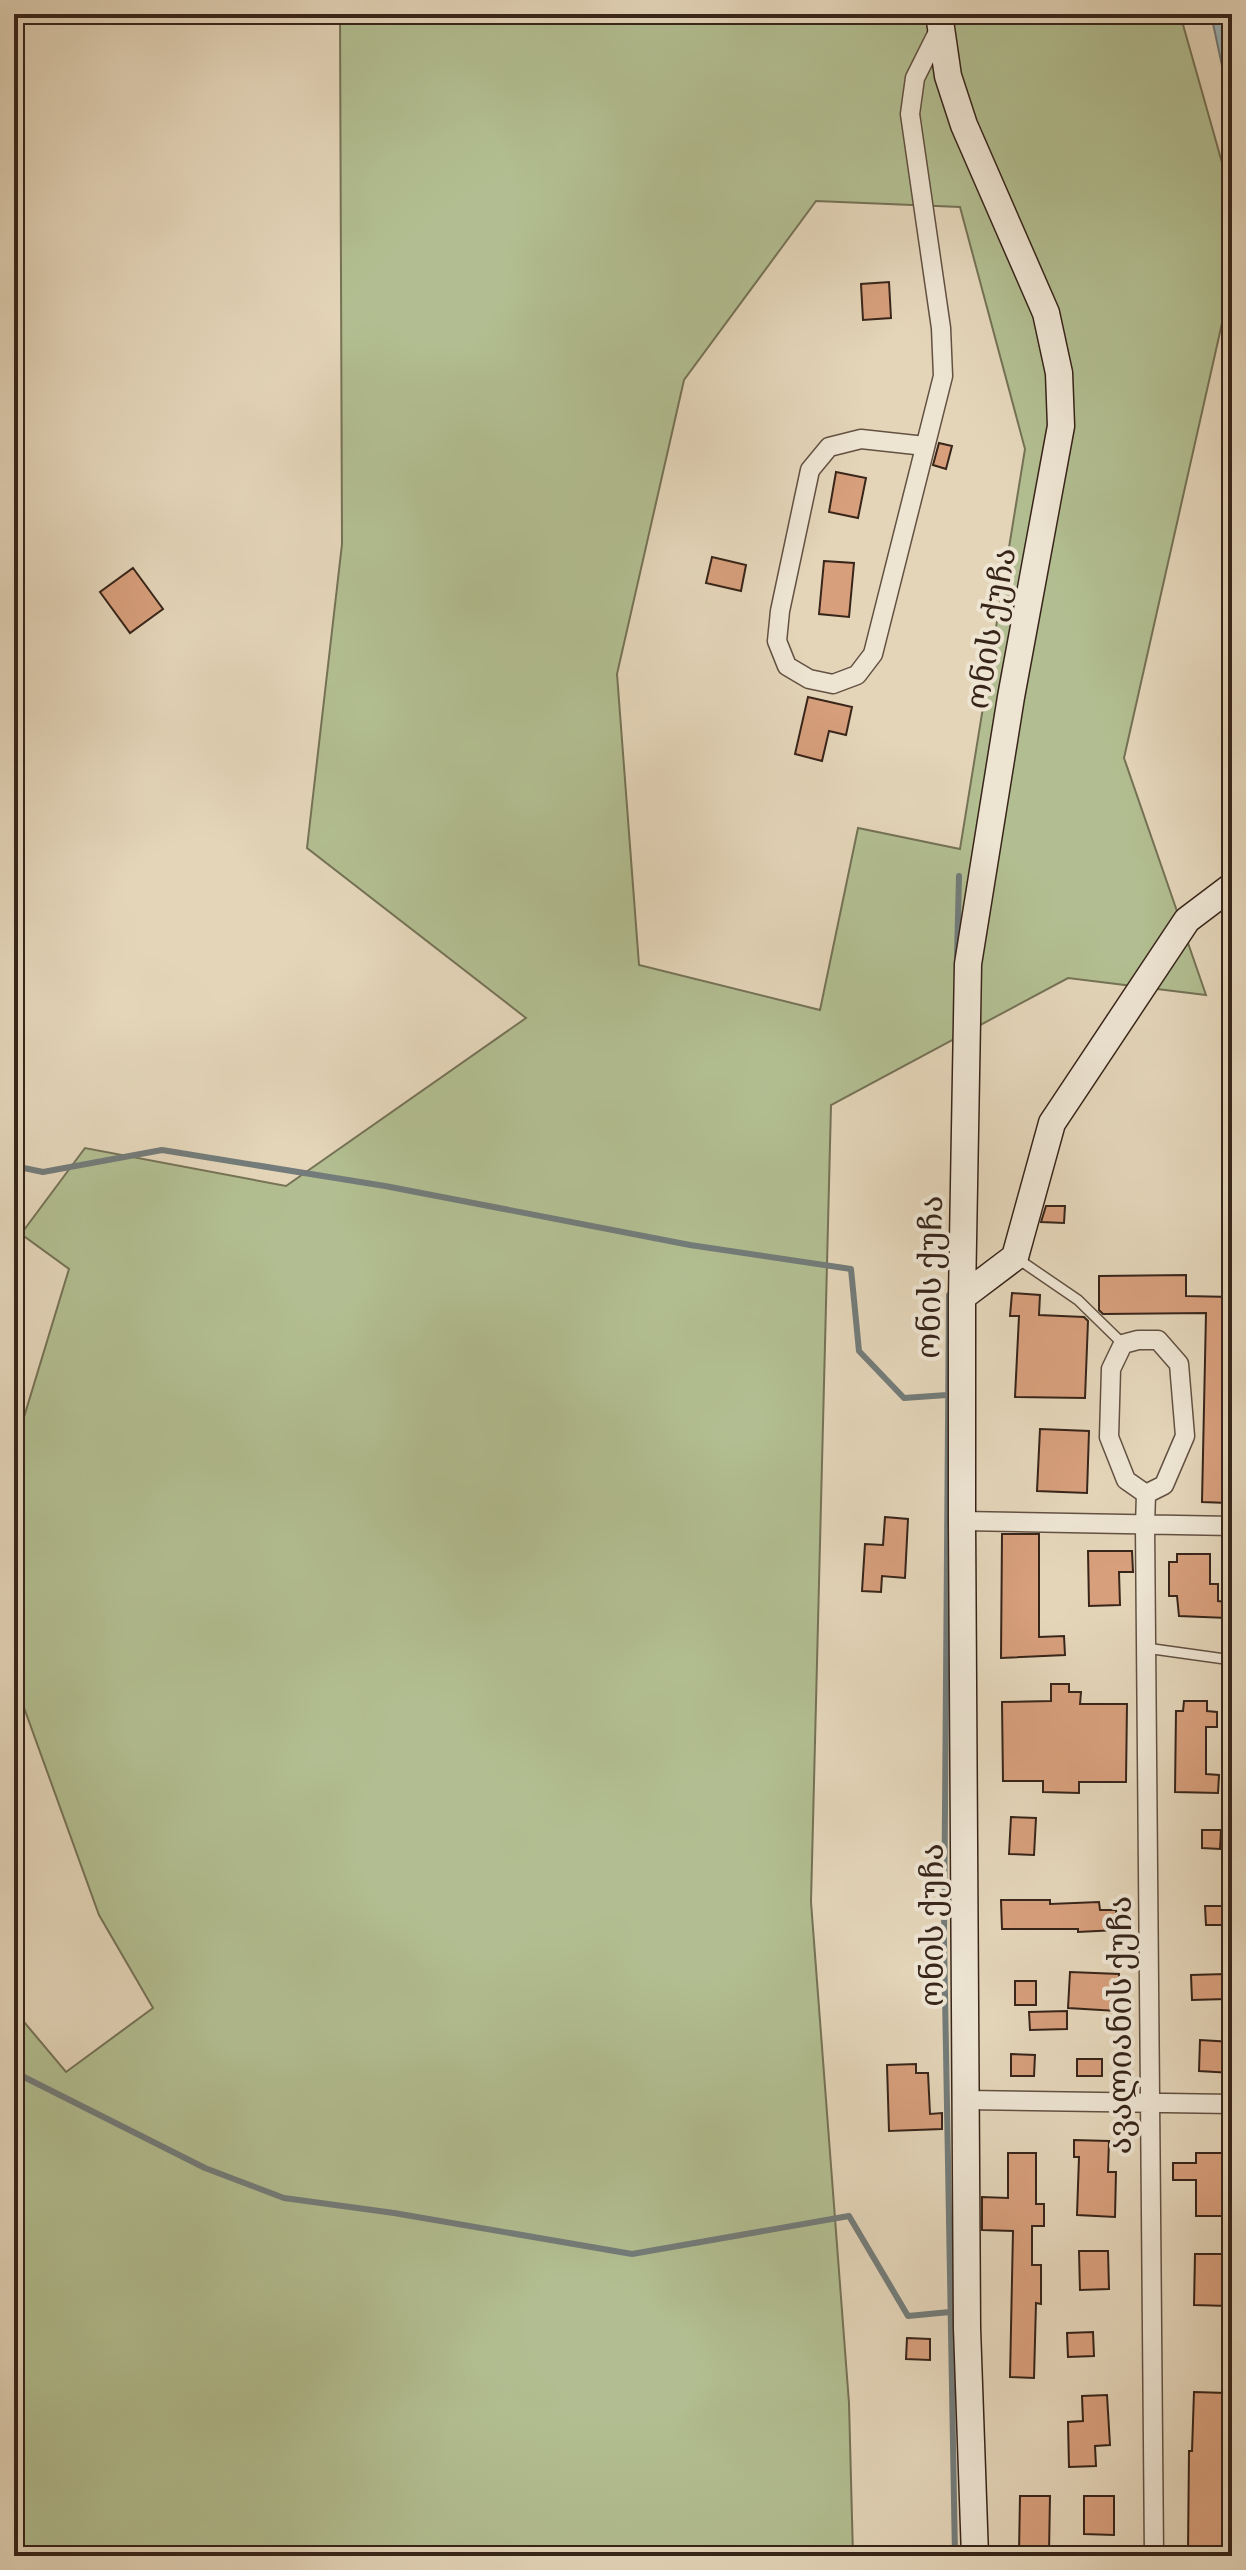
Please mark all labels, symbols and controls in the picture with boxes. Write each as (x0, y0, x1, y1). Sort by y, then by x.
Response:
street label: ონის ქუჩა (953, 543, 1027, 713)
street label: ონის ქუჩა (904, 1195, 954, 1359)
street label: ონის ქუჩა (908, 1843, 955, 2007)
street label: ავალიანის ქუჩა (1096, 1896, 1143, 2154)

